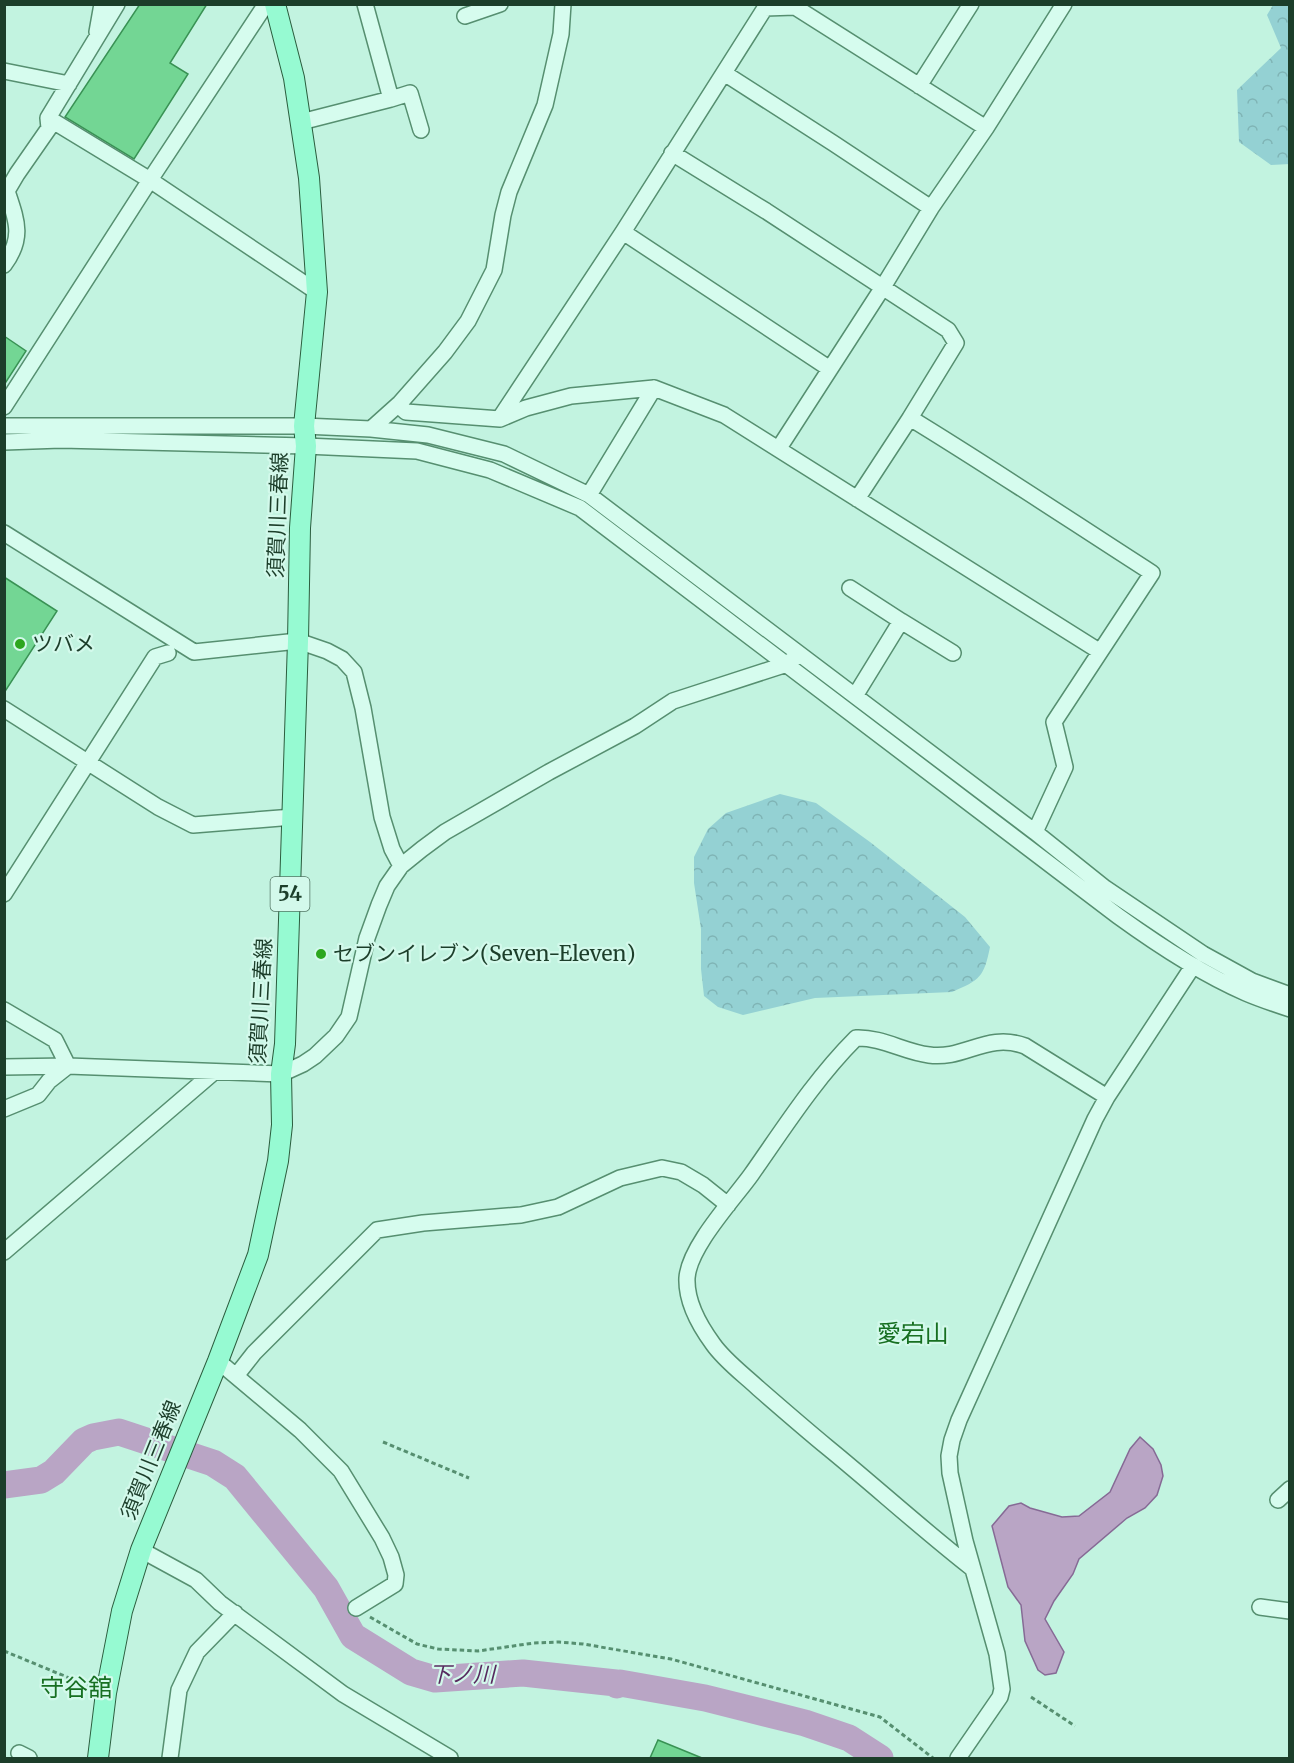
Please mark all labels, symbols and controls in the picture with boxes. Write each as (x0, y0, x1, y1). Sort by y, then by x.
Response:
street label: 須賀川三春線 (262, 452, 293, 578)
place label: ツバメ (32, 630, 95, 657)
marker: ツバメ (13, 637, 27, 651)
road number: 54 (270, 877, 310, 911)
street label: 須賀川三春線 (244, 937, 277, 1065)
place label: セブンイレブン(Seven-Eleven) (333, 940, 635, 967)
marker: セブンイレブン(Seven-Eleven) (314, 947, 328, 961)
district label: 愛宕山 (877, 1318, 949, 1349)
street label: 須賀川三春線 (114, 1396, 187, 1523)
water label: 下ノ川 (429, 1660, 497, 1688)
district label: 守谷舘 (40, 1672, 112, 1703)

